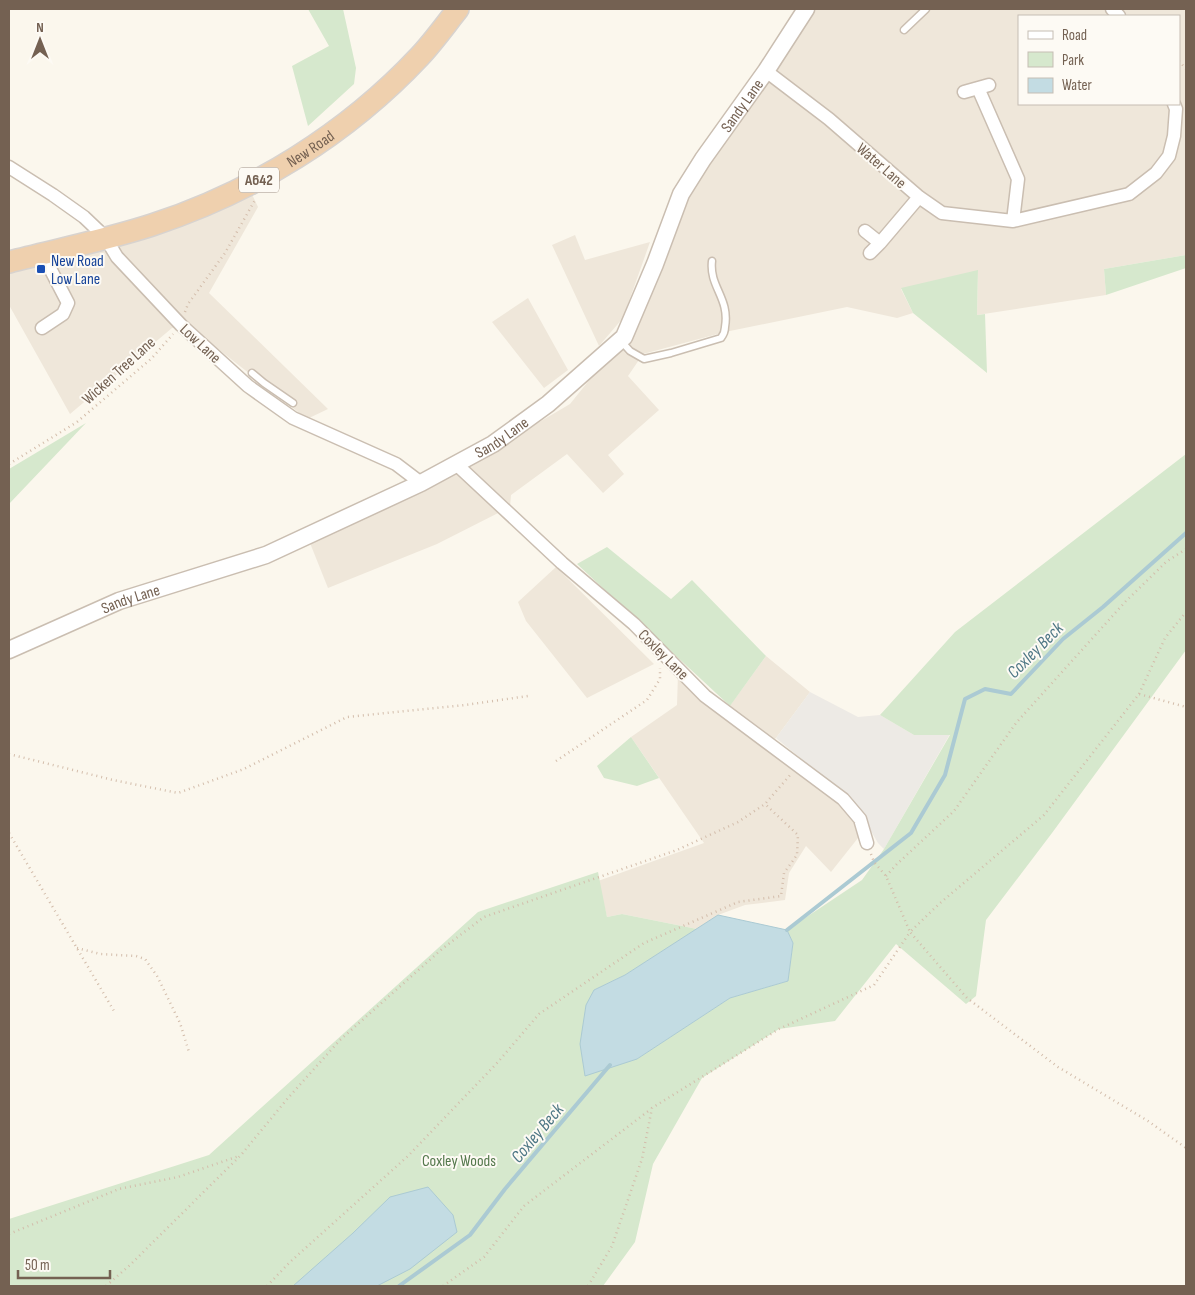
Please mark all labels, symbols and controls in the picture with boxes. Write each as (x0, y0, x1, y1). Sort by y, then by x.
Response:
north arrow (15, 15, 65, 65)
legend (1018, 15, 1180, 105)
text: N (36, 19, 44, 36)
text: Road (1062, 26, 1087, 45)
text: Park (1062, 51, 1084, 70)
street label: Sandy Lane (717, 76, 768, 136)
text: Water (1062, 76, 1093, 95)
street label: New Road (284, 127, 338, 172)
street label: Water Lane (852, 139, 910, 193)
road number: A642 (239, 168, 279, 192)
place label: New Road Low Lane (51, 252, 104, 289)
marker: New Road Low Lane (35, 263, 47, 275)
street label: Low Lane (176, 320, 224, 368)
street label: Wicken Tree Lane (79, 333, 160, 409)
street label: Sandy Lane (472, 413, 533, 463)
street label: Sandy Lane (99, 581, 162, 619)
water label: Coxley Beck (1003, 617, 1069, 683)
street label: Coxley Lane (634, 626, 692, 684)
water label: Coxley Beck (507, 1099, 569, 1167)
park label: Coxley Woods (422, 1152, 496, 1171)
scale bar (18, 1248, 110, 1280)
text: 50 m (25, 1256, 50, 1275)

